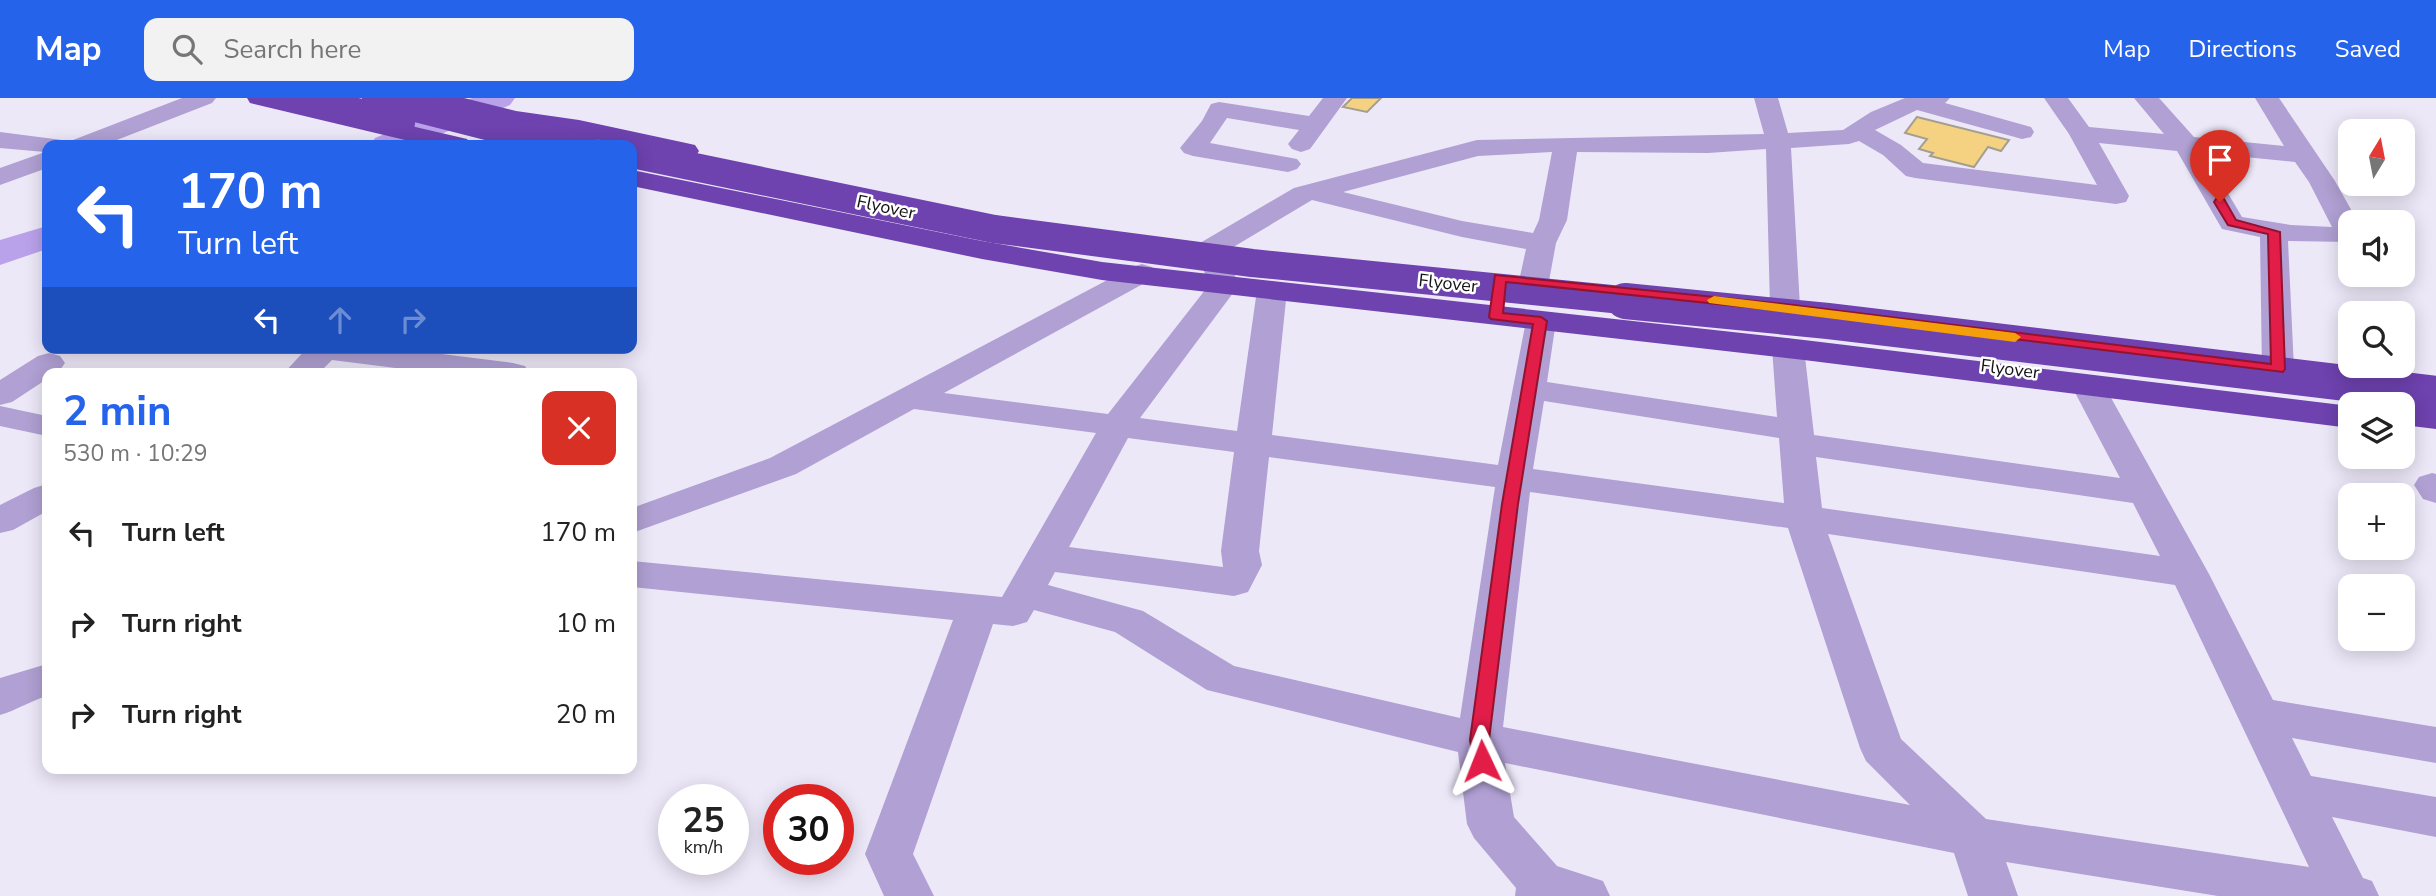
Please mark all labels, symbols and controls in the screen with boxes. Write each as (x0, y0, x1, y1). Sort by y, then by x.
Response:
search box (144, 18, 634, 81)
text: Map (35, 27, 102, 72)
icon: search (168, 30, 206, 68)
text: Search here (224, 32, 361, 67)
text: Map (2103, 33, 2150, 65)
text: Directions (2188, 33, 2297, 65)
text: Saved (2335, 33, 2401, 65)
north arrow (2338, 119, 2415, 196)
map controls (2338, 119, 2415, 651)
pin (2190, 130, 2250, 202)
icon: arrive (2201, 141, 2239, 179)
text: 170 m (178, 158, 322, 225)
icon: left (63, 168, 154, 259)
street label: Flyover (855, 189, 918, 225)
button: sound (2338, 210, 2415, 287)
text: Turn left (178, 222, 298, 265)
street label: Flyover (1417, 268, 1479, 298)
icon: left (248, 301, 286, 339)
icon: ahead (321, 301, 359, 339)
icon: right (394, 301, 432, 339)
button: search (2338, 301, 2415, 378)
street label: Flyover (1979, 353, 2041, 385)
text: 2 min (63, 383, 172, 440)
button: close (542, 391, 616, 465)
button: layers (2338, 392, 2415, 469)
text: 530 m · 10:29 (63, 438, 208, 469)
button: + (2338, 483, 2415, 560)
icon: left (63, 514, 101, 552)
text: Turn left (122, 515, 225, 550)
text: 170 m (540, 515, 616, 550)
button: − (2338, 574, 2415, 651)
icon: right (63, 605, 101, 643)
text: Turn right (122, 606, 241, 641)
text: 10 m (556, 606, 616, 641)
icon: right (63, 696, 101, 734)
text: Turn right (122, 697, 241, 732)
text: 20 m (556, 697, 616, 732)
position arrow (1445, 724, 1519, 798)
speed limit sign: 30 (763, 784, 854, 875)
text: 25 (682, 797, 725, 844)
text: km/h (684, 835, 723, 859)

